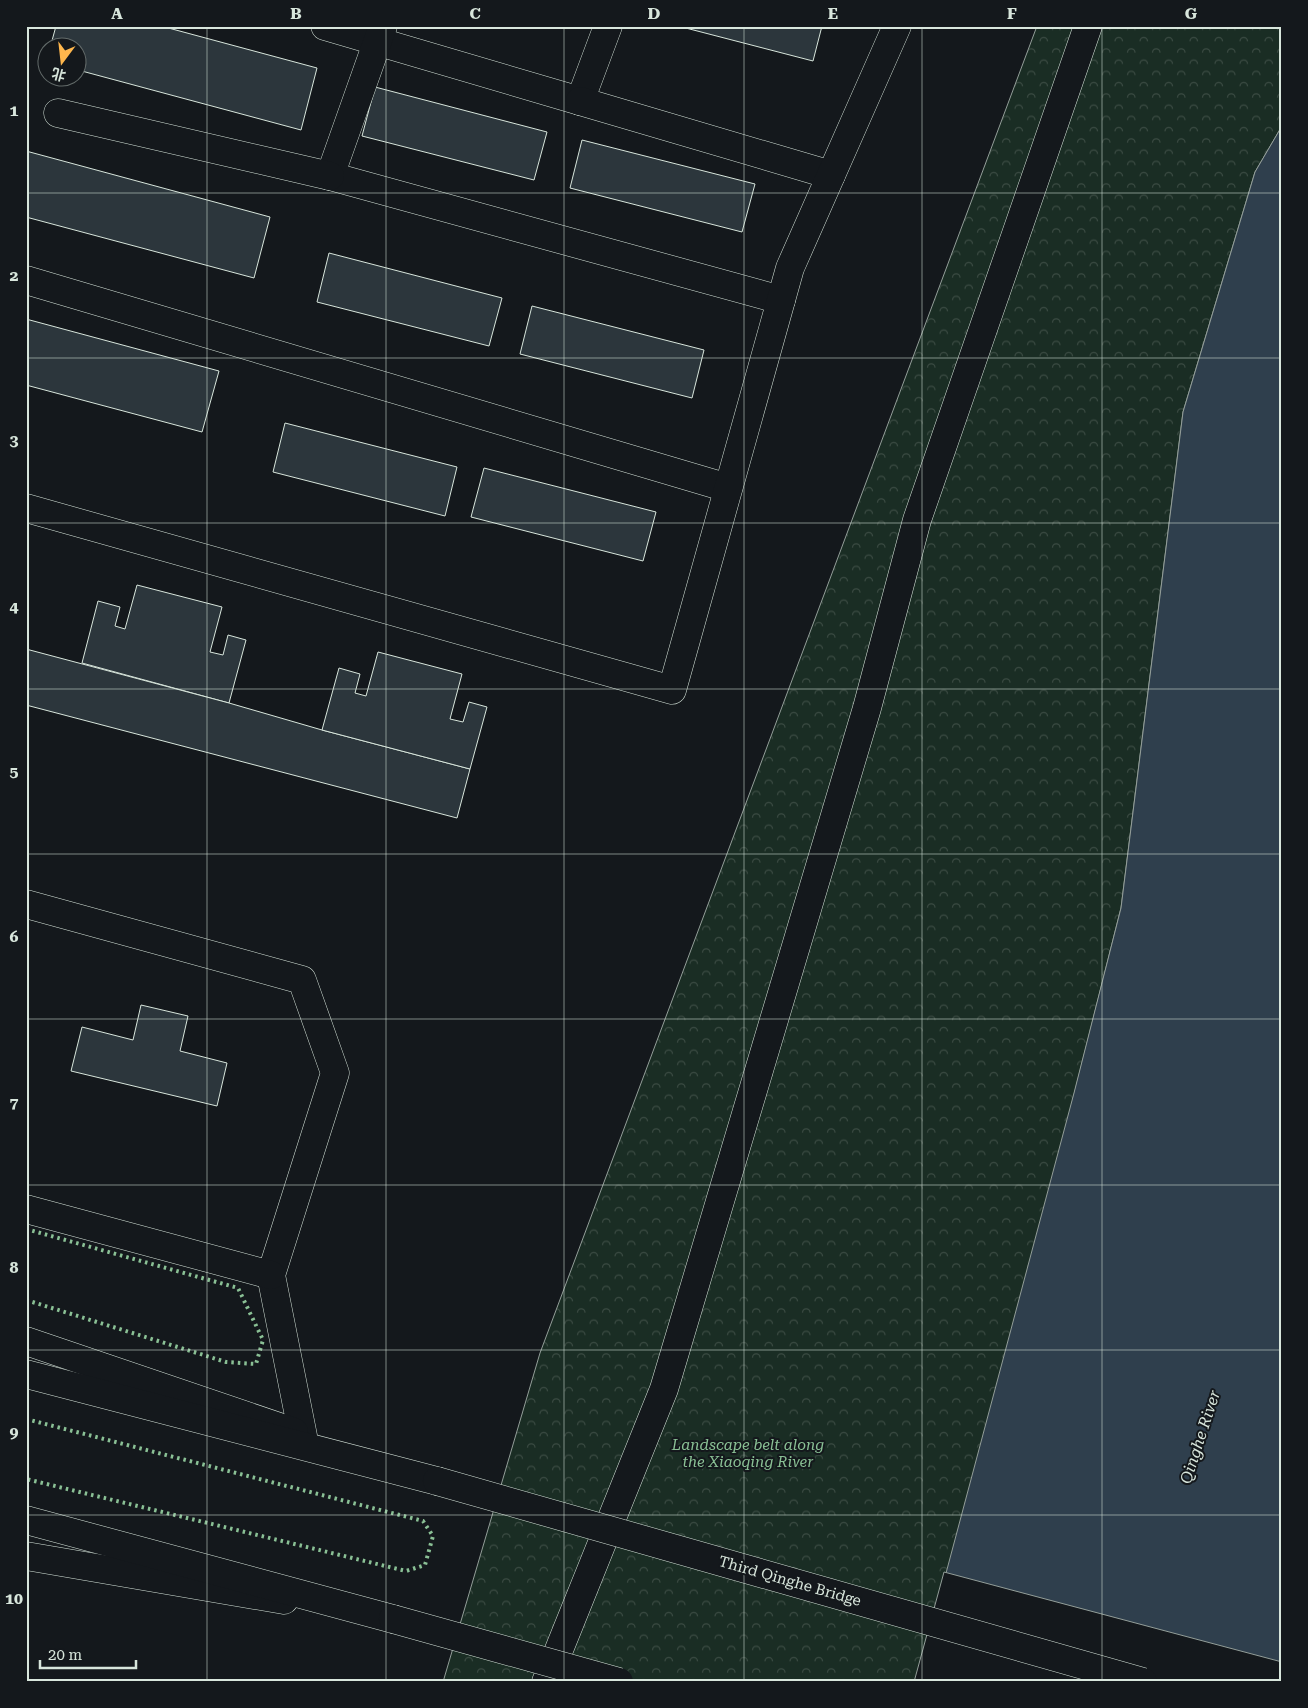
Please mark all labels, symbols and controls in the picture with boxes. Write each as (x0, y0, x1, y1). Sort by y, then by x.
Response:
text: A (111, 4, 123, 23)
text: B (290, 4, 302, 23)
text: C (469, 4, 481, 23)
text: D (648, 4, 661, 23)
text: E (828, 4, 838, 23)
text: F (1007, 4, 1017, 23)
text: G (1185, 4, 1198, 23)
north arrow (38, 38, 88, 88)
text: 北 (50, 65, 67, 84)
text: 1 (10, 101, 19, 120)
text: 2 (10, 266, 19, 285)
text: 3 (10, 431, 19, 450)
text: 4 (10, 597, 19, 616)
text: 5 (10, 762, 19, 781)
text: 6 (10, 927, 19, 946)
text: 7 (10, 1093, 19, 1112)
text: 8 (10, 1258, 19, 1277)
water label: Qinghe River (1176, 1387, 1224, 1486)
text: 9 (10, 1423, 19, 1442)
park label: Landscape belt along the Xiaoqing River (671, 1436, 824, 1471)
street label: Third Qinghe Bridge (717, 1552, 863, 1610)
text: 10 (5, 1589, 23, 1608)
scale bar (40, 1638, 136, 1670)
text: 20 m (48, 1646, 83, 1664)

